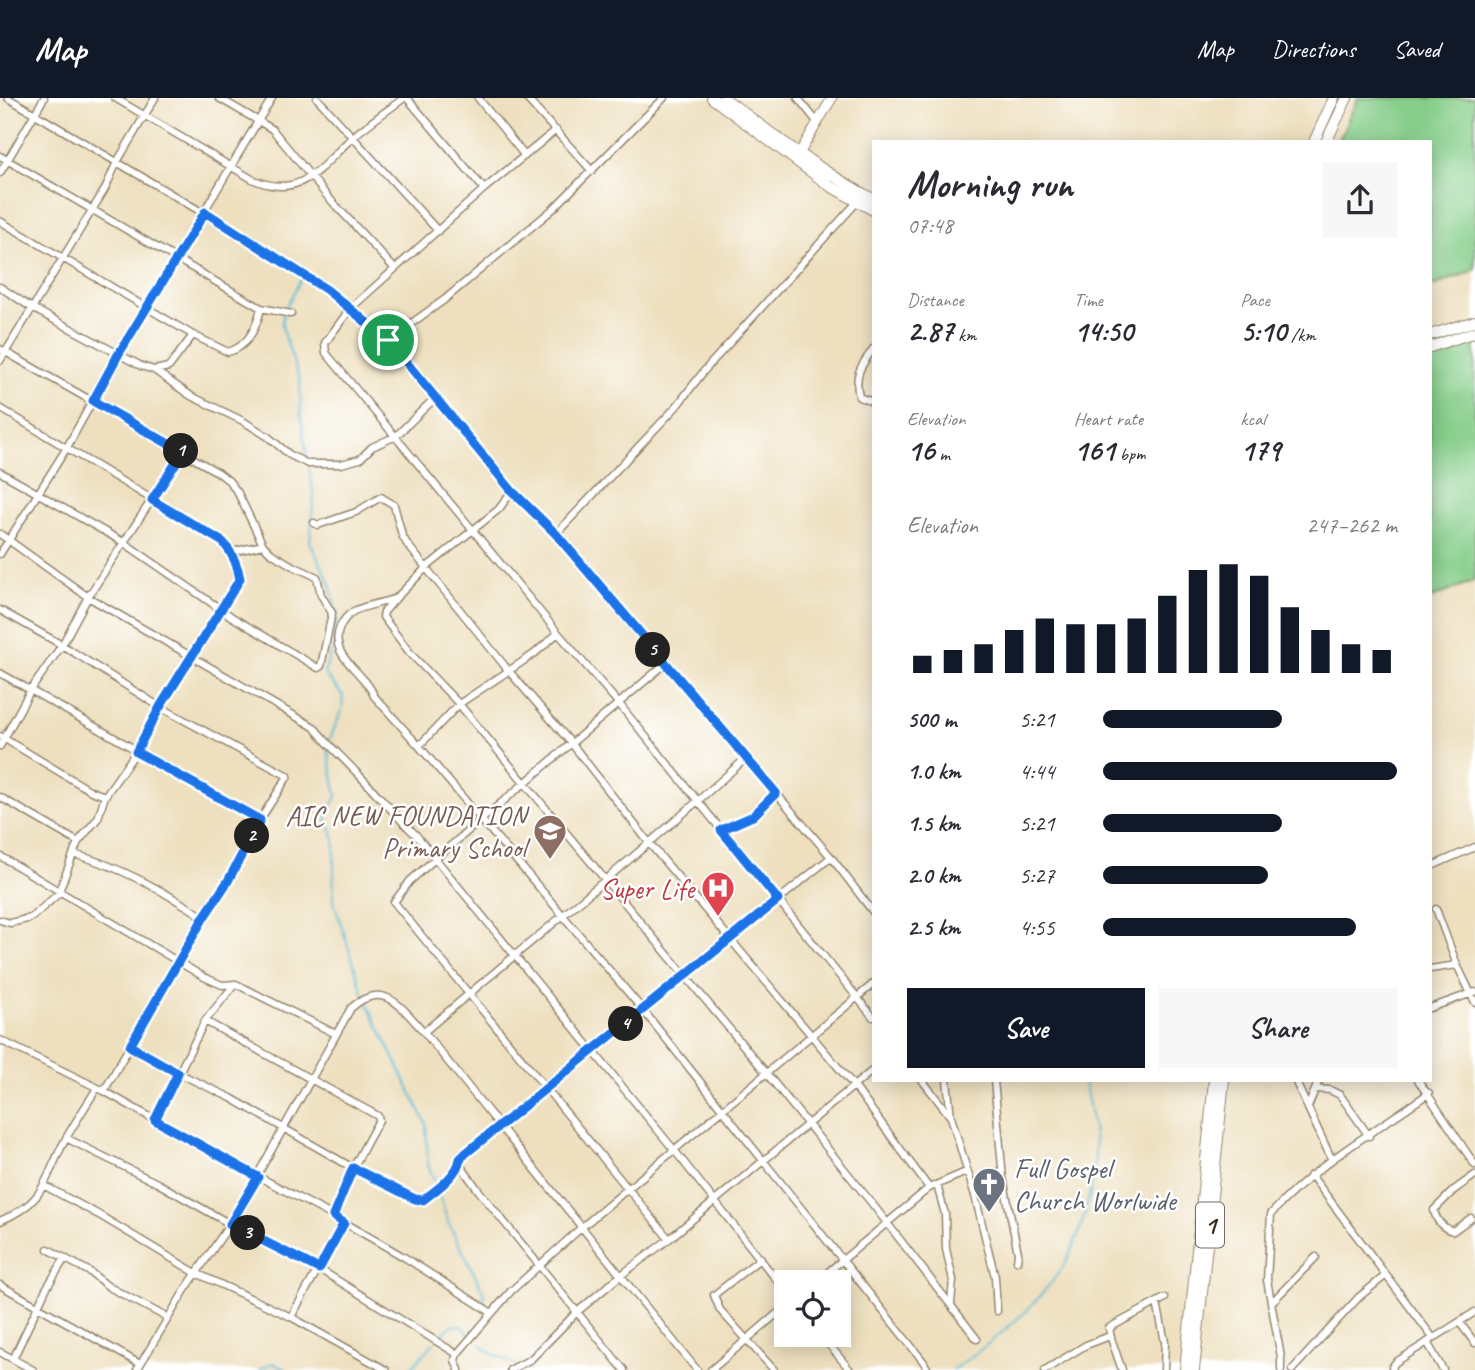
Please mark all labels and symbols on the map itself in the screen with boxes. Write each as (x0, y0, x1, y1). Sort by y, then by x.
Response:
pin (358, 310, 418, 370)
pin: 1 (164, 434, 198, 468)
pin: 5 (636, 632, 670, 668)
place label: AIC NEW FOUNDATION Primary School (285, 798, 531, 865)
school or university icon: AIC NEW FOUNDATION Primary School (531, 812, 569, 861)
pin: 2 (234, 818, 270, 854)
hospital icon: Super Life (699, 869, 737, 918)
place label: Super Life (600, 871, 696, 906)
pin: 4 (608, 1006, 644, 1042)
place label: Full Gospel Church Worlwide (1014, 1151, 1177, 1218)
church icon: Full Gospel Church Worlwide (970, 1165, 1008, 1214)
road number: 1 (1196, 1202, 1224, 1248)
pin: 3 (230, 1216, 266, 1250)

